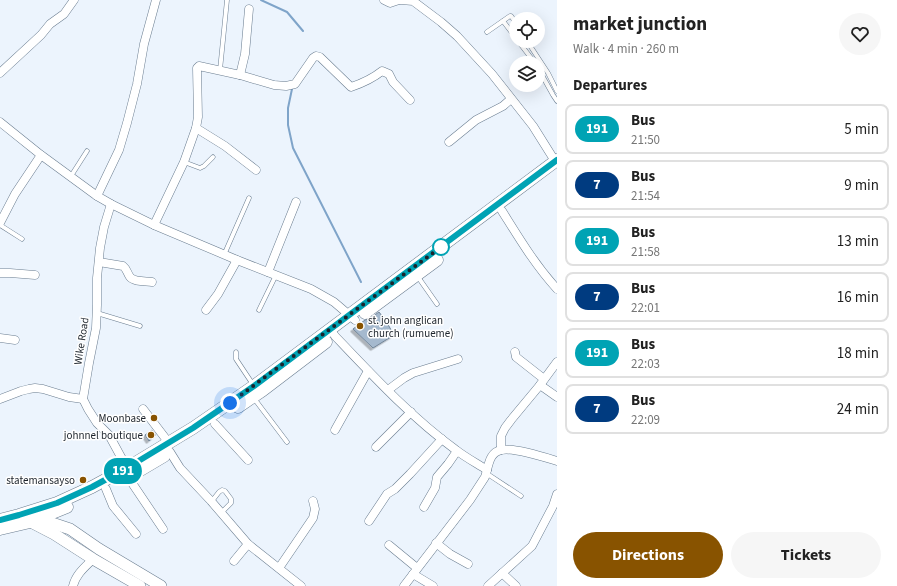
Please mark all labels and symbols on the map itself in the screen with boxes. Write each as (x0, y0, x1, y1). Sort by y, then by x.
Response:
unlabelled marker (432, 238, 450, 256)
place label: st. john anglican church (rumueme) (368, 313, 454, 341)
street label: Wike Road (70, 316, 93, 366)
marker: st. john anglican church (rumueme) (355, 321, 365, 331)
your location (220, 393, 240, 413)
place label: Moonbase (99, 411, 147, 426)
marker: Moonbase (149, 413, 159, 423)
place label: johnnel boutique (63, 428, 144, 443)
marker: johnnel boutique (146, 430, 156, 440)
line badge: 191 (100, 458, 146, 484)
place label: statemansayso (6, 473, 75, 488)
marker: statemansayso (78, 475, 88, 485)

